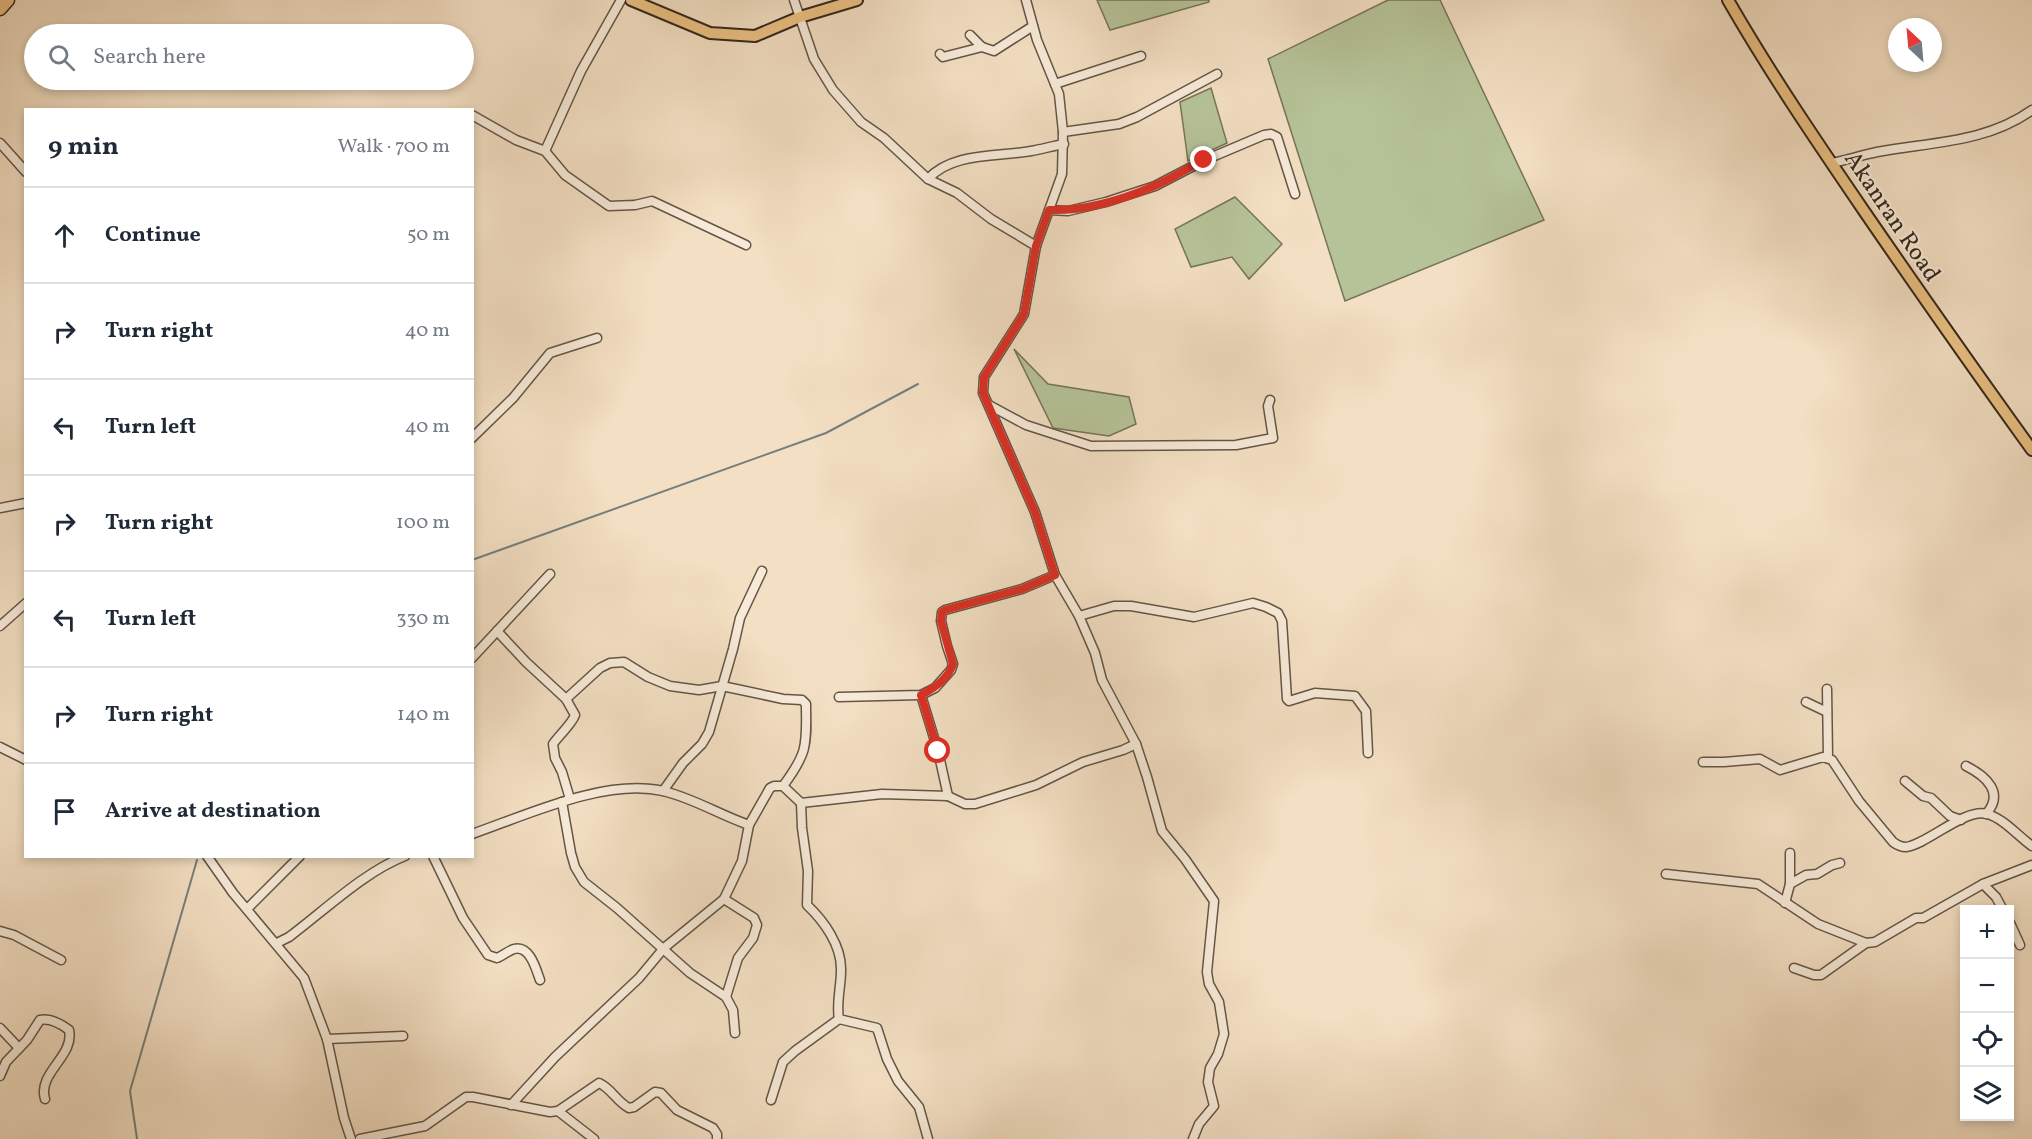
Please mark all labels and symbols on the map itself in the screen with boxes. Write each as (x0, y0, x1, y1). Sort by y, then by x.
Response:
north arrow (1888, 18, 1942, 72)
street label: Akanran Road (1835, 145, 1948, 289)
route end (1190, 146, 1216, 172)
route start (924, 737, 950, 763)

